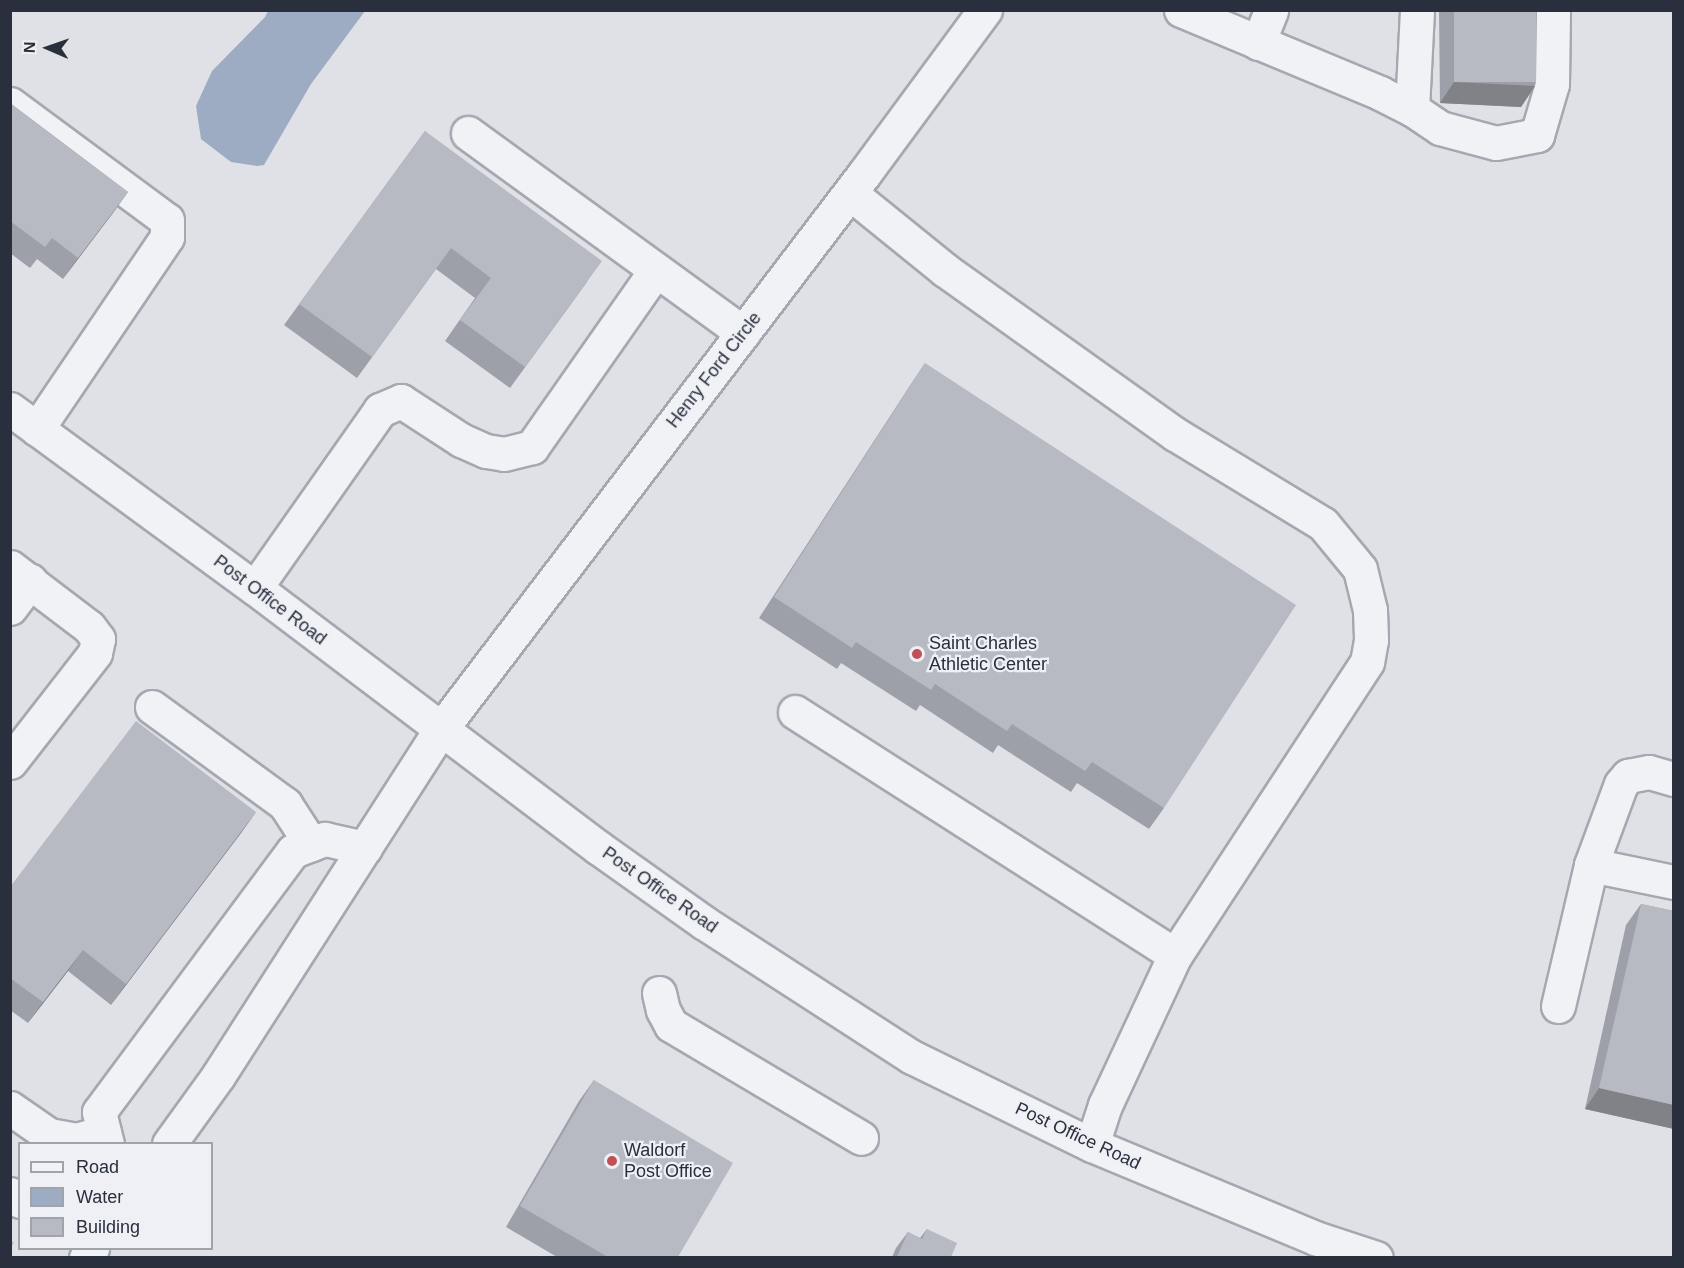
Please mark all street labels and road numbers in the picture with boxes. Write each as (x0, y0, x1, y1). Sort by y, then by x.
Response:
street label: Henry Ford Circle (662, 308, 766, 432)
street label: Post Office Road (209, 551, 331, 649)
street label: Post Office Road (598, 842, 722, 938)
street label: Post Office Road (1012, 1098, 1144, 1174)

